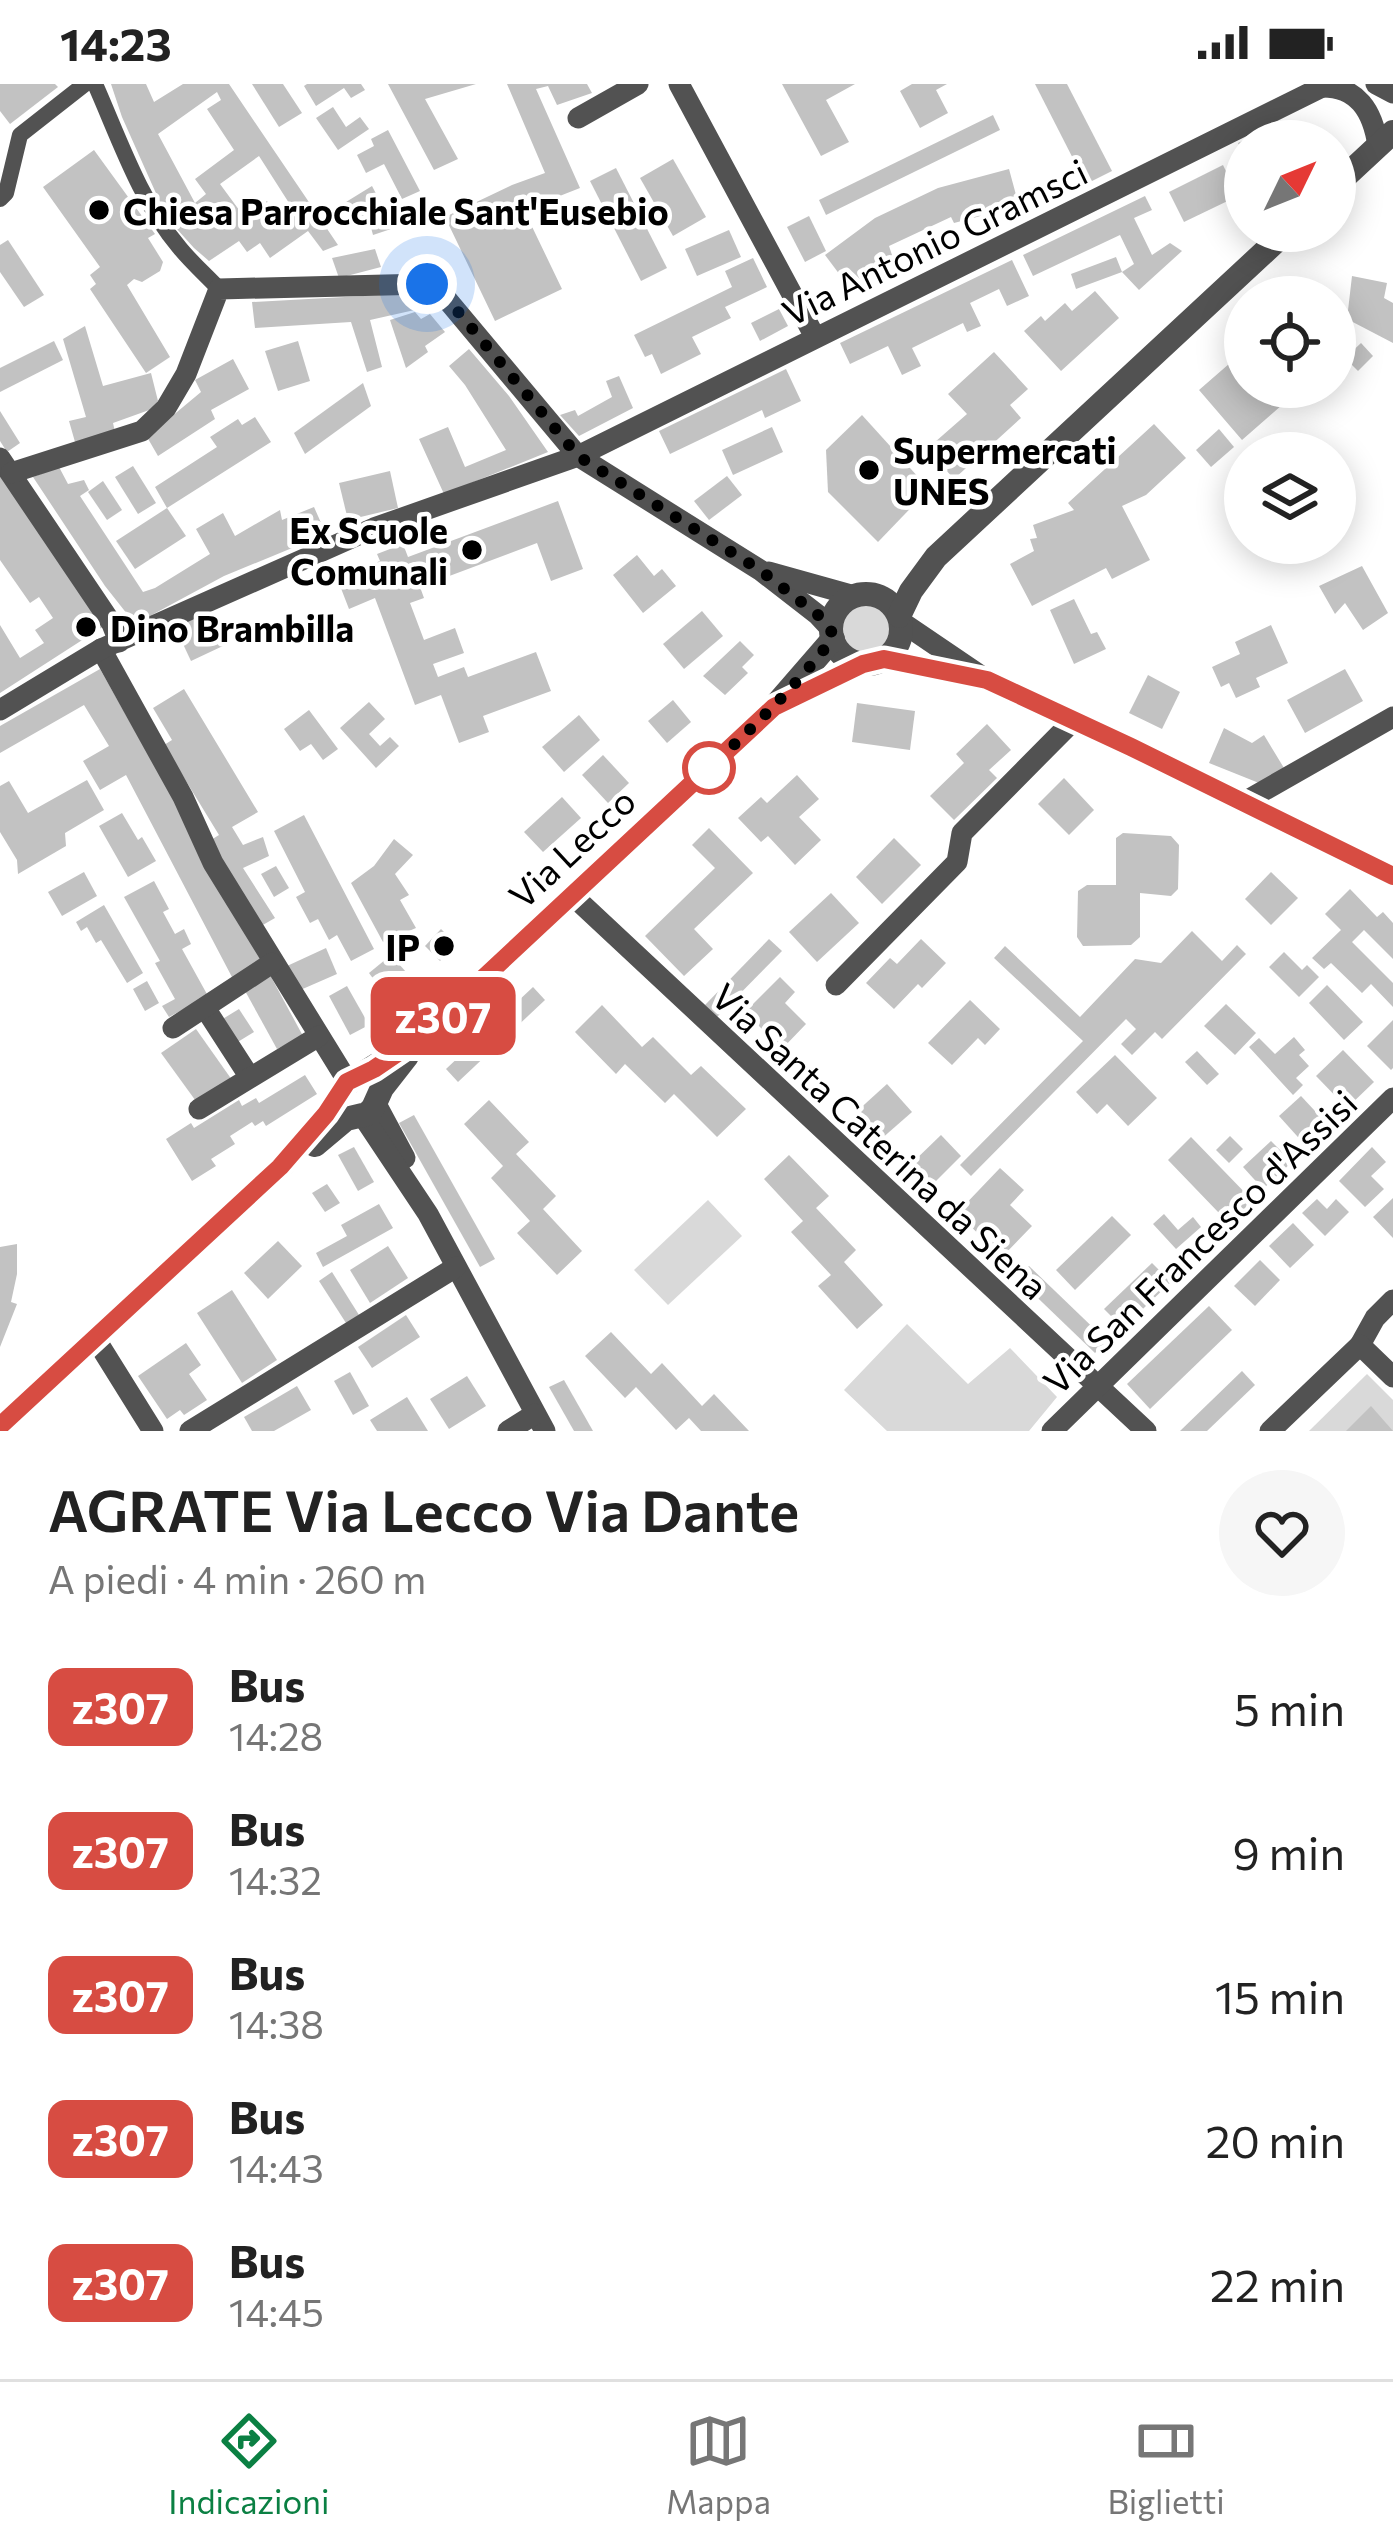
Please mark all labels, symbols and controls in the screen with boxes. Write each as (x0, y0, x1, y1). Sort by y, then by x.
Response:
text: 14:23 (60, 15, 172, 70)
north arrow (1224, 120, 1356, 252)
map controls (1224, 120, 1356, 564)
street label: Via Antonio Gramsci (774, 148, 1094, 334)
place label: Chiesa Parrocchiale Sant'Eusebio (123, 188, 669, 232)
marker: Chiesa Parrocchiale Sant'Eusebio (86, 197, 112, 223)
your location (397, 254, 457, 314)
button: locate (1224, 276, 1356, 408)
place label: Supermercati UNES (893, 427, 1117, 512)
button: layers (1224, 432, 1356, 564)
marker: Supermercati UNES (856, 457, 882, 483)
place label: Ex Scuole Comunali (289, 507, 448, 592)
marker: Ex Scuole Comunali (459, 537, 485, 563)
place label: Dino Brambilla (110, 605, 354, 649)
marker: Dino Brambilla (73, 614, 99, 640)
unlabelled marker (684, 743, 734, 793)
street label: Via Lecco (499, 778, 643, 916)
place label: IP (385, 924, 420, 968)
marker: IP (431, 933, 457, 959)
street label: Via Santa Caterina da Siena (704, 973, 1058, 1307)
line badge: z307 (359, 977, 527, 1055)
text: z307 (395, 990, 491, 1042)
street label: Via San Francesco d'Assisi (1033, 1080, 1365, 1402)
button: heart (1219, 1470, 1345, 1596)
text: AGRATE Via Lecco Via Dante (48, 1474, 799, 1544)
text: A piedi · 4 min · 260 m (48, 1554, 426, 1602)
text: Bus (229, 1656, 305, 1711)
text: 5 min (1234, 1680, 1345, 1735)
text: z307 (72, 1681, 169, 1733)
text: 14:28 (229, 1711, 323, 1759)
text: Bus (229, 1800, 305, 1855)
text: 9 min (1232, 1824, 1345, 1879)
text: z307 (72, 1825, 169, 1877)
text: 14:32 (229, 1855, 322, 1903)
text: Bus (229, 1944, 305, 1999)
text: 15 min (1215, 1968, 1345, 2023)
text: z307 (72, 1969, 169, 2021)
text: 14:38 (229, 1999, 324, 2047)
text: Bus (229, 2088, 305, 2143)
text: 20 min (1206, 2112, 1345, 2167)
text: z307 (72, 2113, 169, 2165)
text: 14:43 (229, 2143, 324, 2191)
text: Bus (229, 2232, 305, 2287)
text: 22 min (1210, 2256, 1345, 2311)
text: z307 (72, 2257, 169, 2309)
text: 14:45 (229, 2287, 324, 2335)
tab: Indicazioni (168, 2408, 330, 2521)
tab: Mappa (666, 2408, 771, 2521)
tab: Biglietti (1107, 2408, 1225, 2521)

